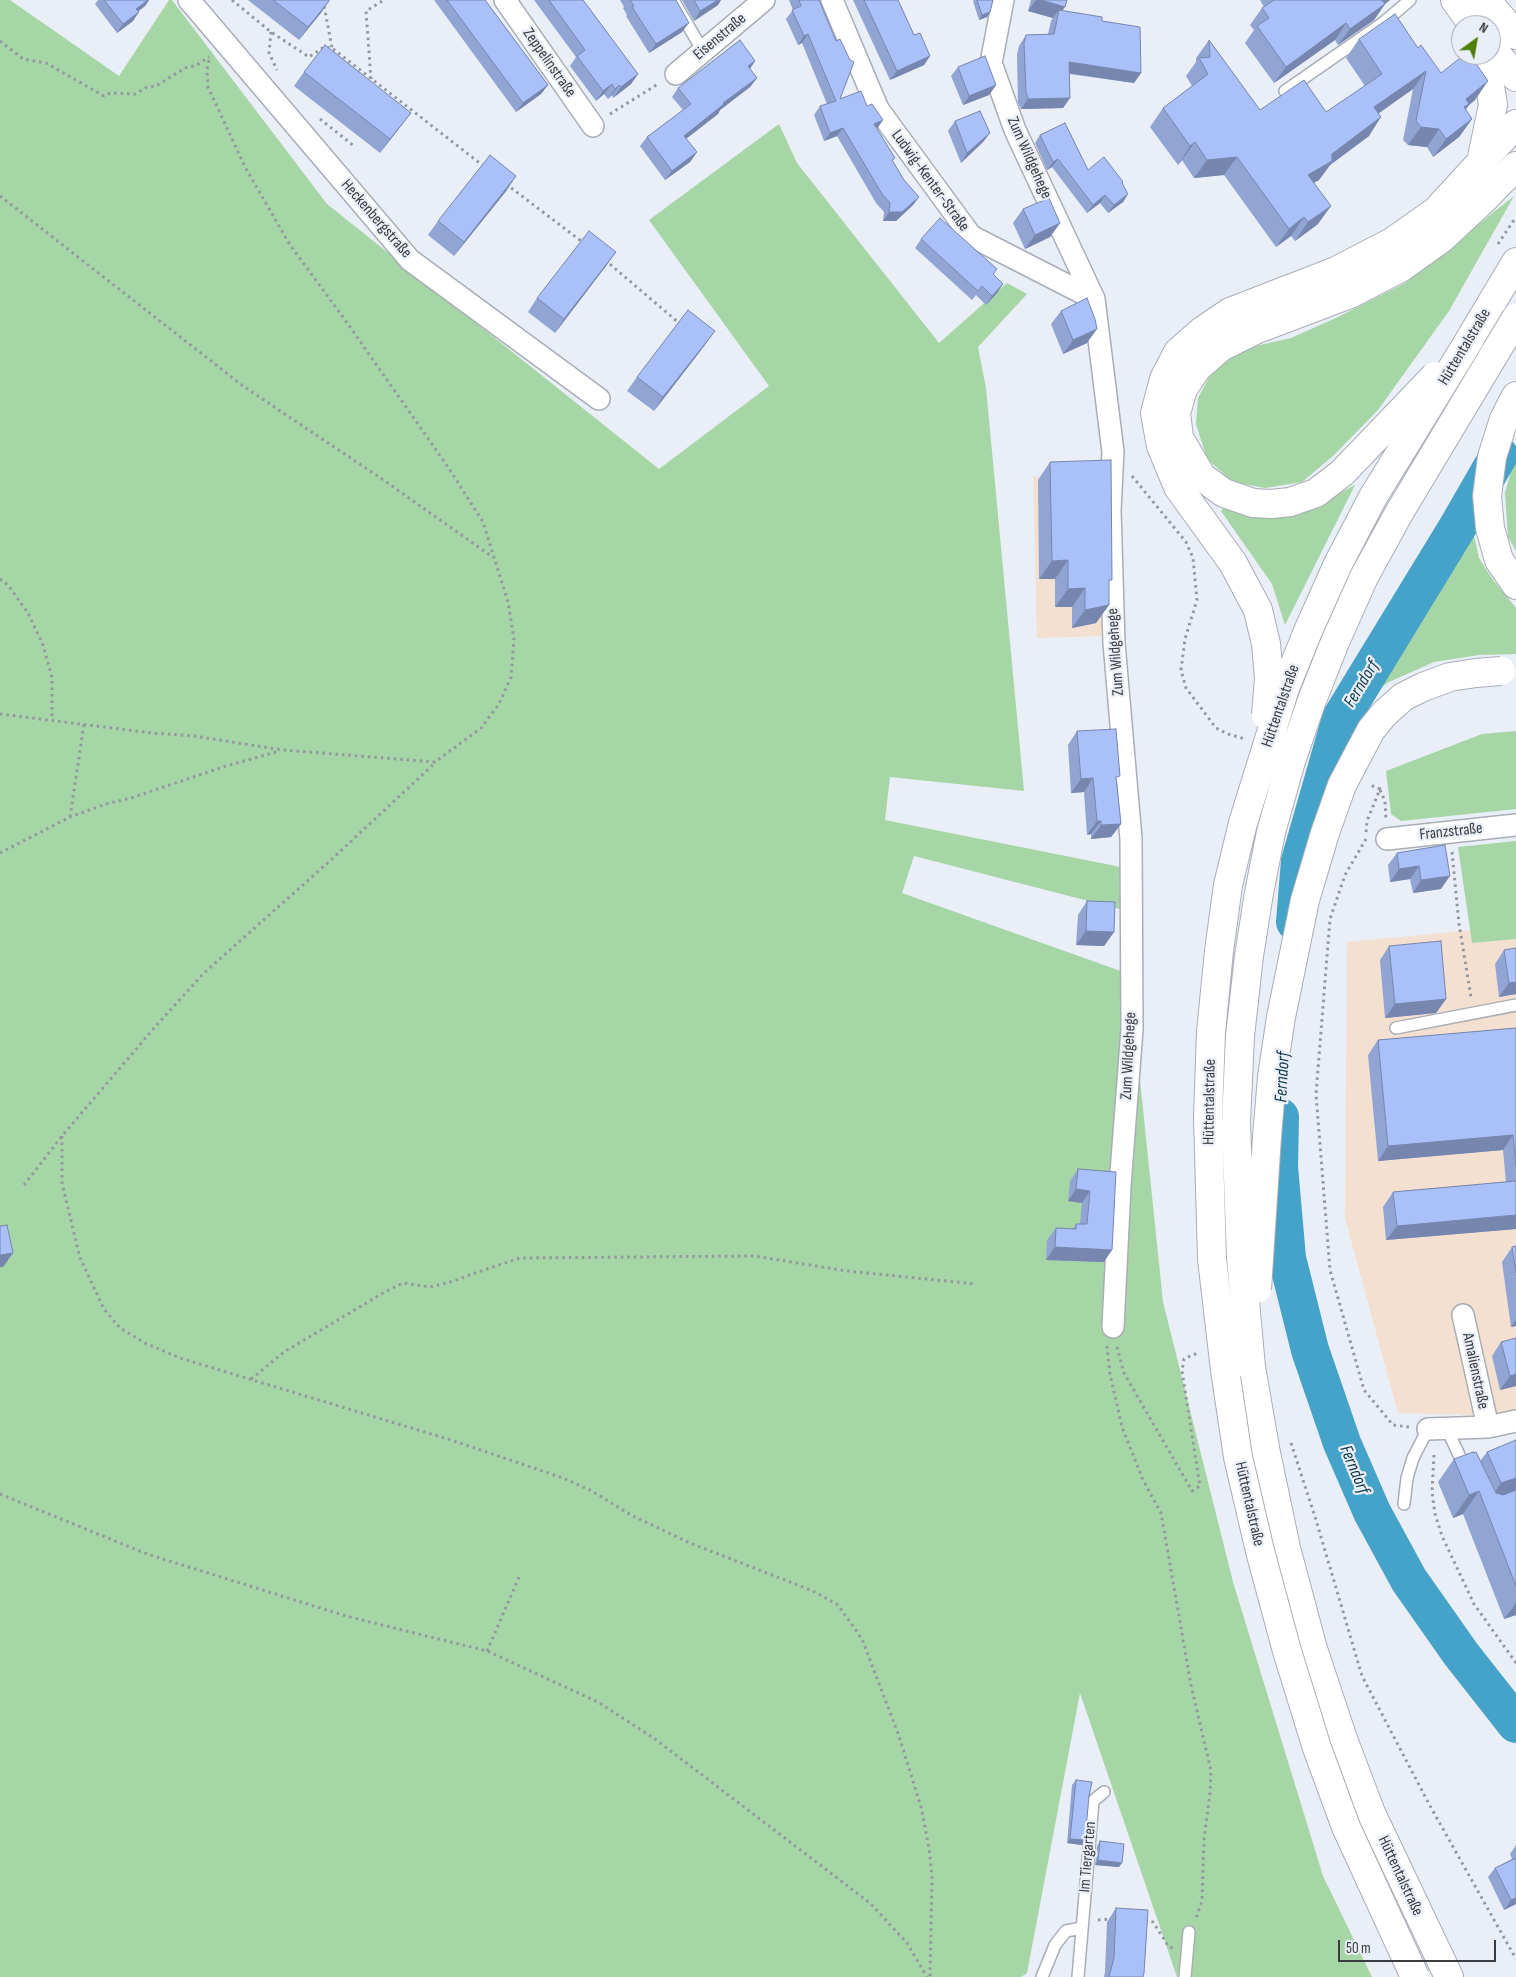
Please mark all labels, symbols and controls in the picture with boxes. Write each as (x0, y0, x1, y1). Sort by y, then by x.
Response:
street label: Eisenstraße (690, 9, 750, 65)
north arrow (1451, 15, 1501, 65)
text: N (1476, 19, 1491, 37)
street label: Zeppelinstraße (518, 25, 580, 101)
street label: Zum Wildgehege (1002, 114, 1056, 202)
street label: Ludwig-Kenter-Straße (887, 126, 973, 236)
street label: Heckenbergstraße (337, 176, 415, 262)
street label: Hüttentalstraße (1435, 305, 1495, 389)
street label: Zum Wildgehege (1103, 608, 1129, 696)
water label: Ferndorf (1340, 657, 1384, 711)
street label: Hüttentalstraße (1258, 662, 1304, 750)
street label: Franzstraße (1418, 819, 1484, 845)
street label: Zum Wildgehege (1117, 1012, 1141, 1100)
water label: Ferndorf (1271, 1051, 1295, 1103)
street label: Hüttentalstraße (1200, 1059, 1220, 1145)
street label: Amalienstraße (1458, 1331, 1492, 1411)
water label: Ferndorf (1334, 1442, 1374, 1498)
street label: Hüttentalstraße (1230, 1460, 1268, 1548)
street label: Im Tiergarten (1075, 1821, 1101, 1893)
street label: Hüttentalstraße (1373, 1833, 1427, 1919)
scale bar (1341, 1930, 1498, 1962)
text: 50 m (1346, 1939, 1371, 1958)

